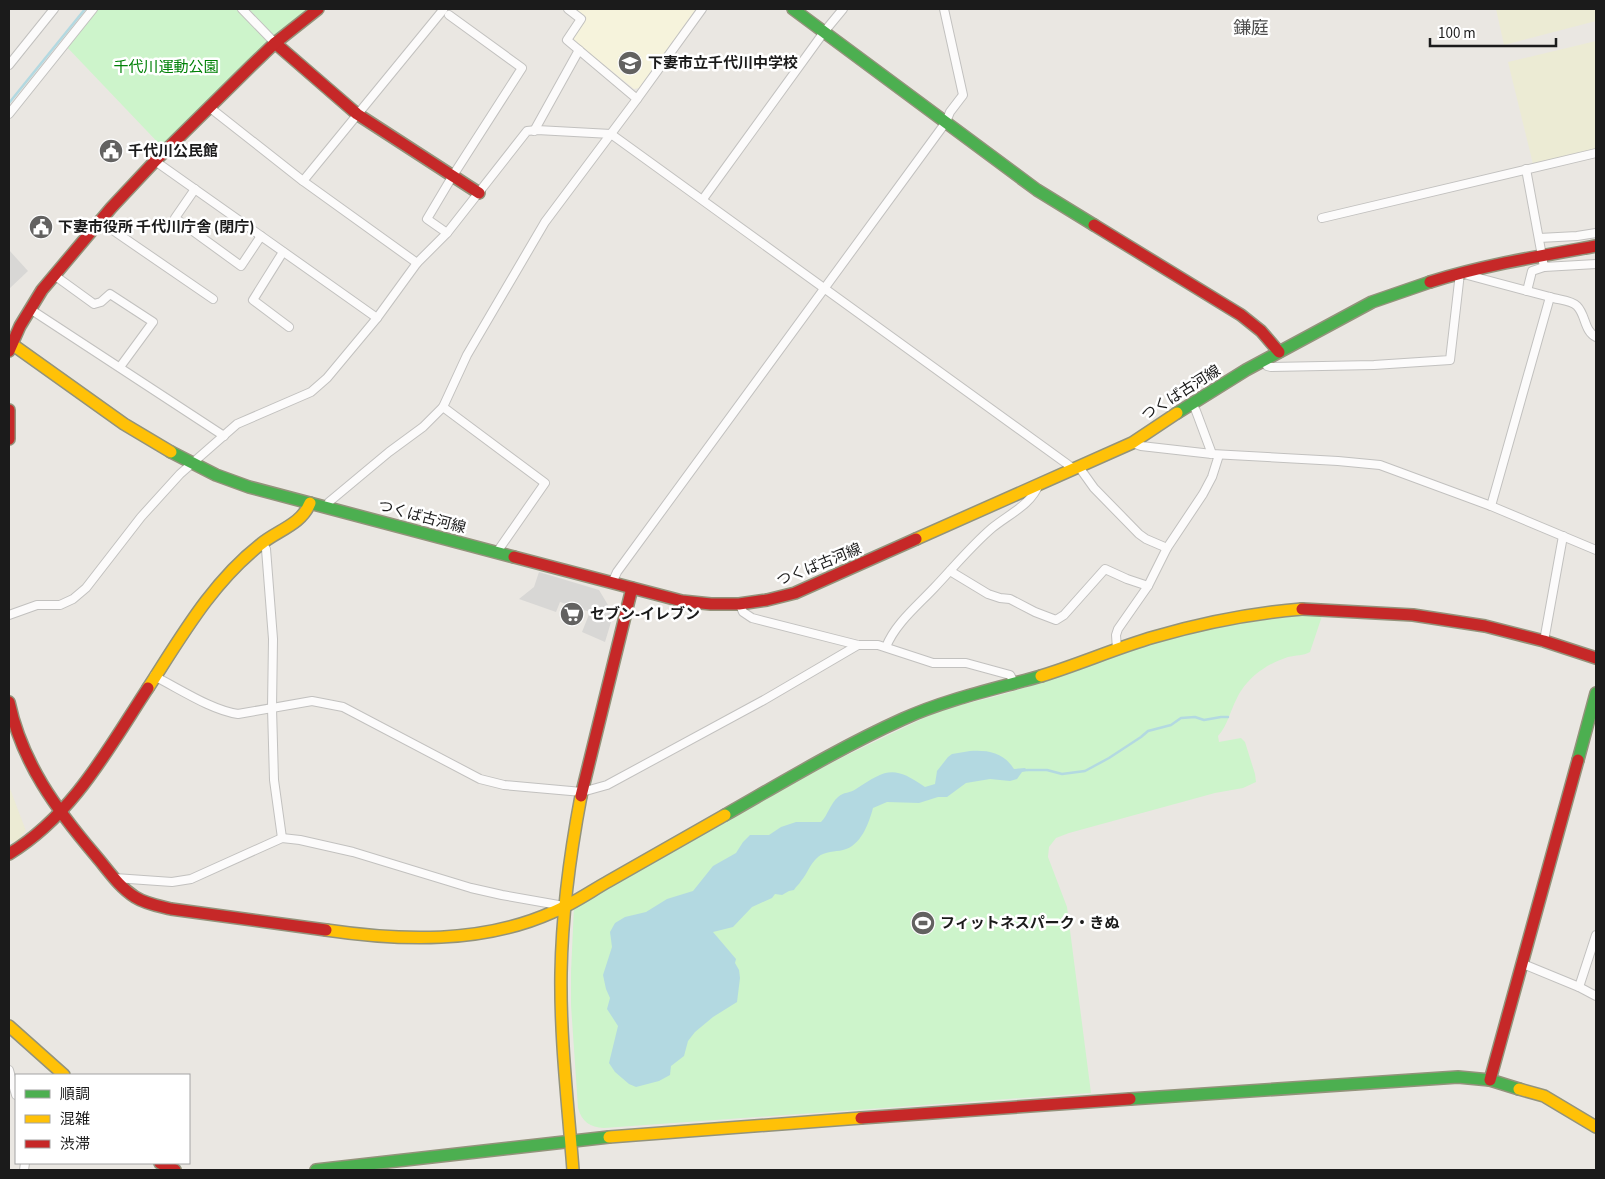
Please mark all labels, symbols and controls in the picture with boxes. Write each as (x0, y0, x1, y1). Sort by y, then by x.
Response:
scale bar (1430, 15, 1556, 47)
district label: 鎌庭 (1233, 16, 1269, 41)
text: 100 m (1438, 23, 1476, 44)
school or university icon: 下妻市立千代川中学校 (617, 50, 643, 76)
place label: 下妻市立千代川中学校 (648, 53, 798, 74)
park label: 千代川運動公園 (113, 57, 219, 78)
public building icon: 千代川公民館 (98, 138, 124, 164)
place label: 千代川公民館 (128, 141, 218, 162)
public building icon: 下妻市役所 千代川庁舎 (閉庁) (28, 214, 54, 240)
place label: 下妻市役所 千代川庁舎 (閉庁) (58, 217, 254, 238)
street label: つくば古河線 (1137, 360, 1225, 426)
street label: つくば古河線 (376, 495, 468, 539)
street label: つくば古河線 (773, 538, 865, 592)
supermarket icon: セブン-イレブン (559, 601, 585, 627)
place label: セブン-イレブン (590, 604, 700, 625)
sports icon: フィットネスパーク・きぬ (910, 910, 936, 936)
place label: フィットネスパーク・きぬ (940, 913, 1119, 934)
legend (15, 1074, 190, 1164)
text: 順調 (60, 1084, 90, 1105)
text: 混雑 (60, 1109, 90, 1130)
text: 渋滞 (60, 1134, 90, 1155)

